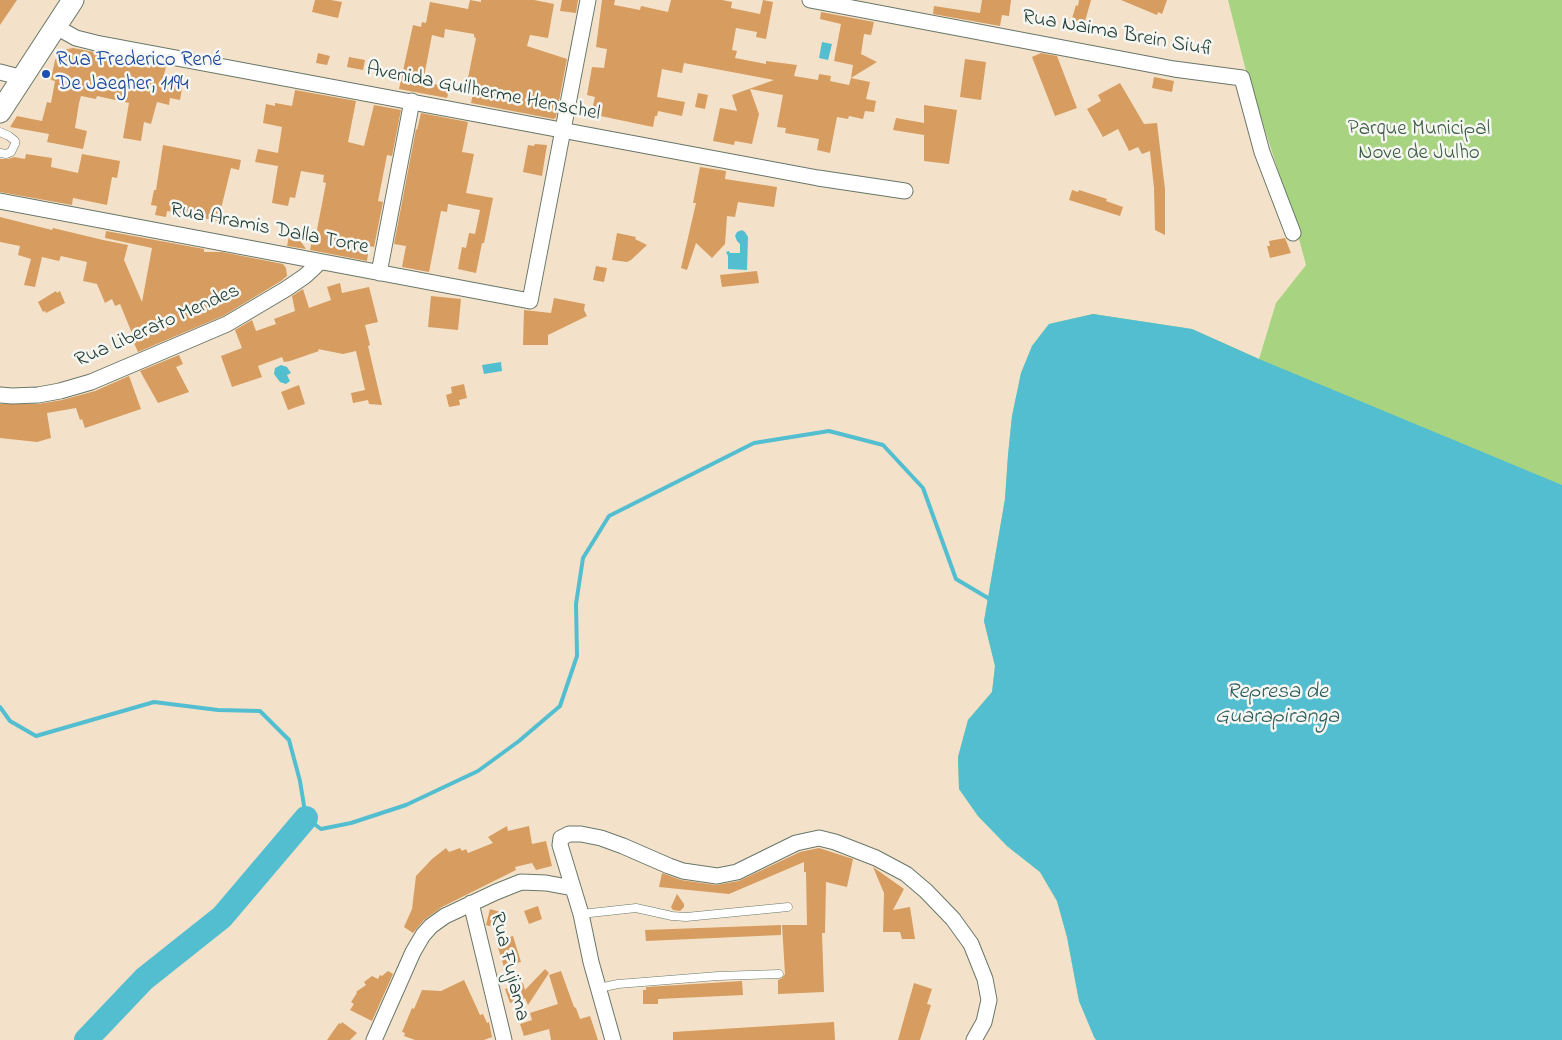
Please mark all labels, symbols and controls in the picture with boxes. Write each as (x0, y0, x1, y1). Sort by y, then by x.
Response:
street label: Rua Naima Brein Siufi (1020, 6, 1216, 64)
place label: Rua Frederico René De Jaegher, 1194 (56, 49, 222, 99)
street label: Avenida Guilherme Henschel (364, 58, 602, 128)
marker: Rua Frederico René De Jaegher, 1194 (40, 68, 52, 80)
park label: Parque Municipal Nove de Julho (1348, 118, 1490, 168)
street label: Rua Aramis Dalla Torre (168, 198, 370, 262)
street label: Rua Liberato Mendes (72, 279, 244, 375)
water label: Represa de Guarapiranga (1215, 680, 1339, 731)
street label: Rua Fujiama (482, 910, 534, 1024)

